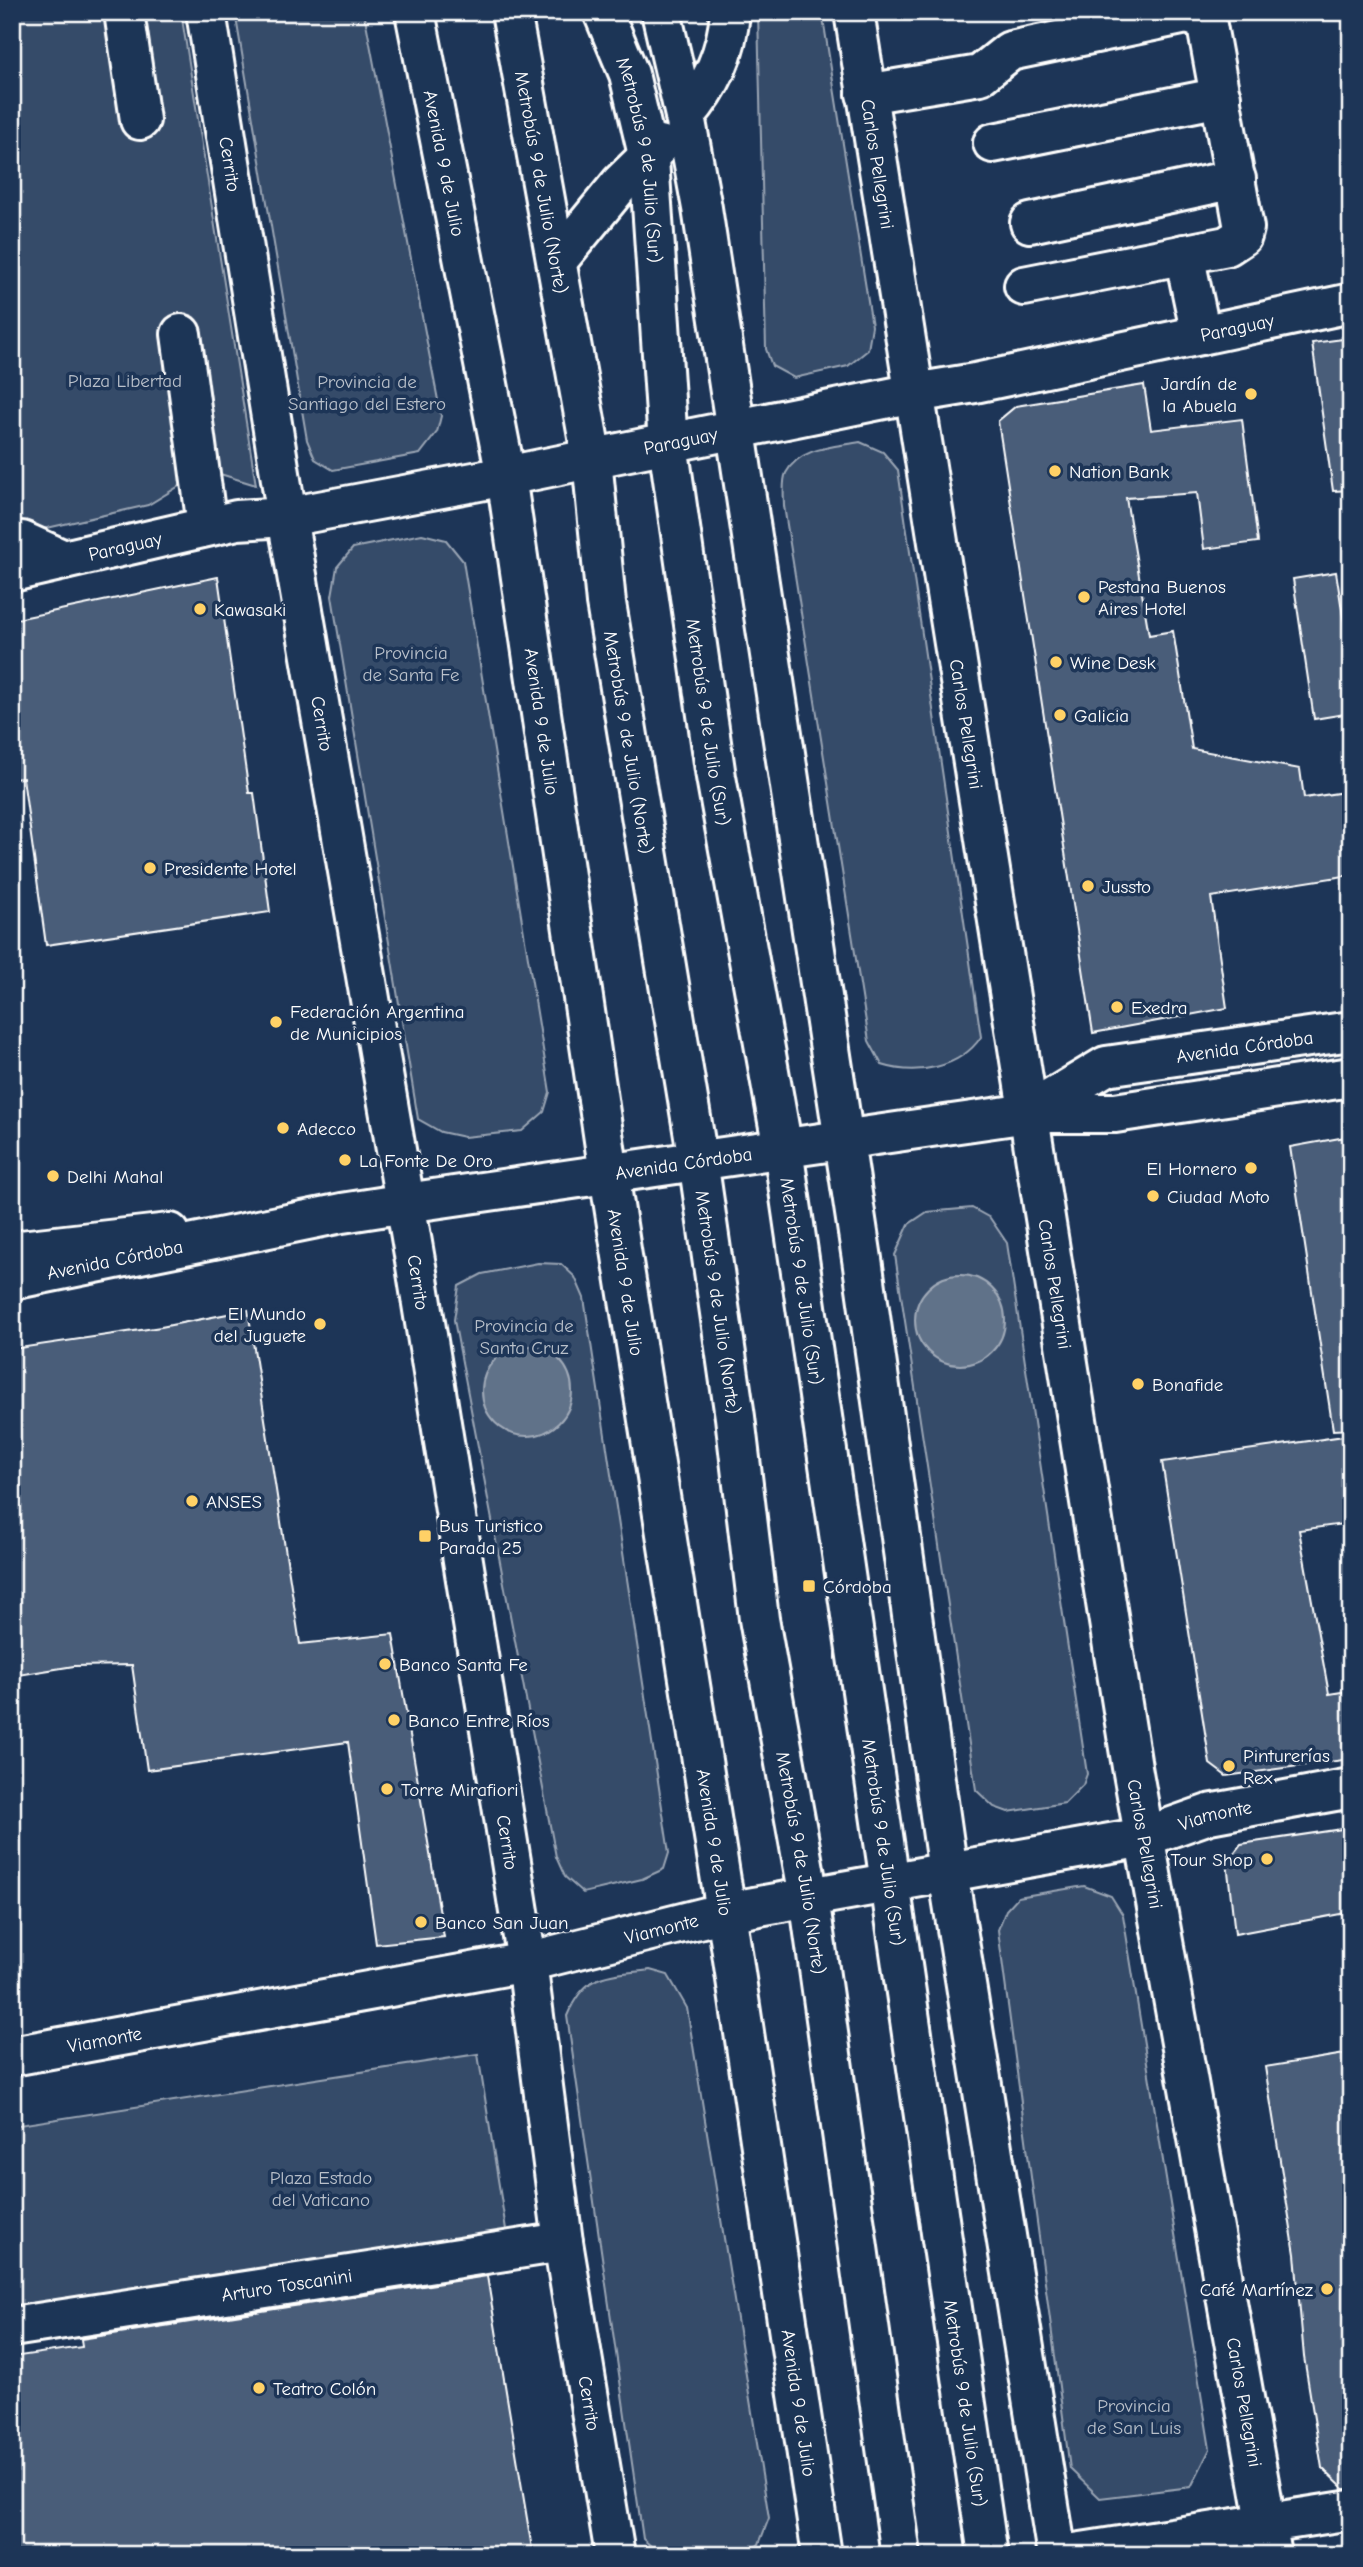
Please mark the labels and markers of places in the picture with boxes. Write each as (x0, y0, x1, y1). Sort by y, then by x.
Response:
place label: Jardín de la Abuela (1161, 373, 1237, 417)
marker: Jardín de la Abuela (1243, 386, 1259, 402)
place label: Nation Bank (1069, 461, 1170, 483)
marker: Nation Bank (1047, 463, 1063, 479)
place label: Pestana Buenos Aires Hotel (1098, 576, 1226, 620)
marker: Pestana Buenos Aires Hotel (1076, 589, 1092, 605)
place label: Kawasaki (214, 599, 286, 621)
marker: Kawasaki (192, 601, 208, 617)
place label: Wine Desk (1070, 652, 1157, 674)
marker: Wine Desk (1048, 654, 1064, 670)
place label: Galicia (1074, 705, 1129, 727)
marker: Galicia (1052, 707, 1068, 723)
place label: Presidente Hotel (164, 858, 297, 880)
marker: Presidente Hotel (142, 860, 158, 876)
place label: Jussto (1102, 876, 1151, 898)
marker: Jussto (1080, 878, 1096, 894)
place label: Exedra (1131, 997, 1188, 1019)
marker: Exedra (1109, 999, 1125, 1015)
place label: Federación Argentina de Municipios (290, 1001, 465, 1045)
marker: Federación Argentina de Municipios (268, 1014, 284, 1030)
place label: Adecco (297, 1118, 356, 1140)
marker: Adecco (275, 1120, 291, 1136)
place label: La Fonte De Oro (359, 1150, 493, 1172)
marker: La Fonte De Oro (337, 1152, 353, 1168)
place label: El Hornero (1146, 1158, 1237, 1180)
marker: El Hornero (1243, 1160, 1259, 1176)
place label: Delhi Mahal (67, 1166, 163, 1188)
marker: Delhi Mahal (45, 1168, 61, 1184)
place label: Ciudad Moto (1167, 1186, 1270, 1208)
marker: Ciudad Moto (1145, 1188, 1161, 1204)
place label: El Mundo del Juguete (214, 1303, 306, 1347)
marker: El Mundo del Juguete (312, 1316, 328, 1332)
place label: Bonafide (1152, 1374, 1223, 1396)
marker: Bonafide (1130, 1376, 1146, 1392)
place label: ANSES (206, 1491, 262, 1513)
marker: ANSES (184, 1493, 200, 1509)
place label: Bus Turistico Parada 25 (439, 1515, 543, 1559)
marker: Bus Turistico Parada 25 (417, 1528, 433, 1544)
place label: Córdoba (823, 1576, 892, 1598)
marker: Córdoba (801, 1578, 817, 1594)
place label: Banco Santa Fe (399, 1654, 528, 1676)
marker: Banco Santa Fe (377, 1656, 393, 1672)
place label: Banco Entre Ríos (408, 1710, 550, 1732)
marker: Banco Entre Ríos (386, 1712, 402, 1728)
place label: Pinturerías Rex (1243, 1745, 1330, 1789)
marker: Pinturerías Rex (1221, 1758, 1237, 1774)
place label: Torre Mirafiori (401, 1779, 519, 1801)
marker: Torre Mirafiori (379, 1781, 395, 1797)
place label: Tour Shop (1170, 1849, 1253, 1871)
marker: Tour Shop (1259, 1851, 1275, 1867)
place label: Banco San Juan (435, 1912, 569, 1934)
marker: Banco San Juan (413, 1914, 429, 1930)
place label: Café Martínez (1200, 2279, 1313, 2301)
marker: Café Martínez (1319, 2281, 1335, 2297)
place label: Teatro Colón (273, 2378, 376, 2400)
marker: Teatro Colón (251, 2380, 267, 2396)

